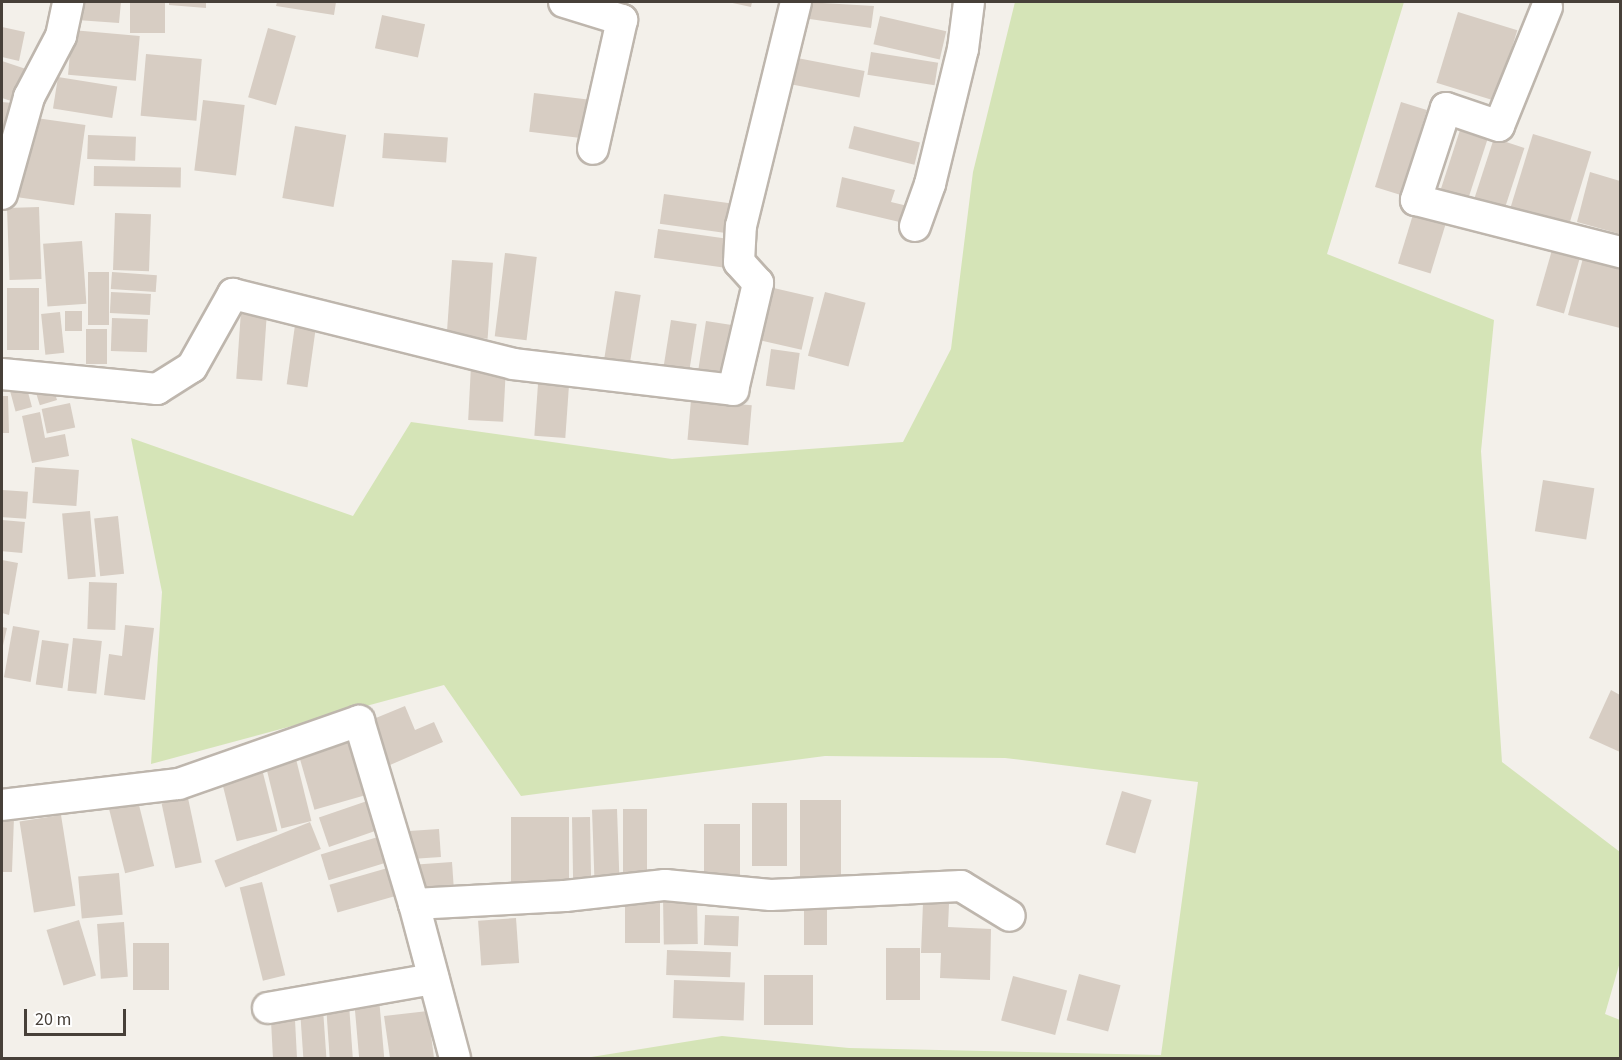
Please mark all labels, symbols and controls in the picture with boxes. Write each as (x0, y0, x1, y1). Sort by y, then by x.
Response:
scale bar (27, 997, 129, 1035)
text: 20 m (35, 1007, 71, 1032)

